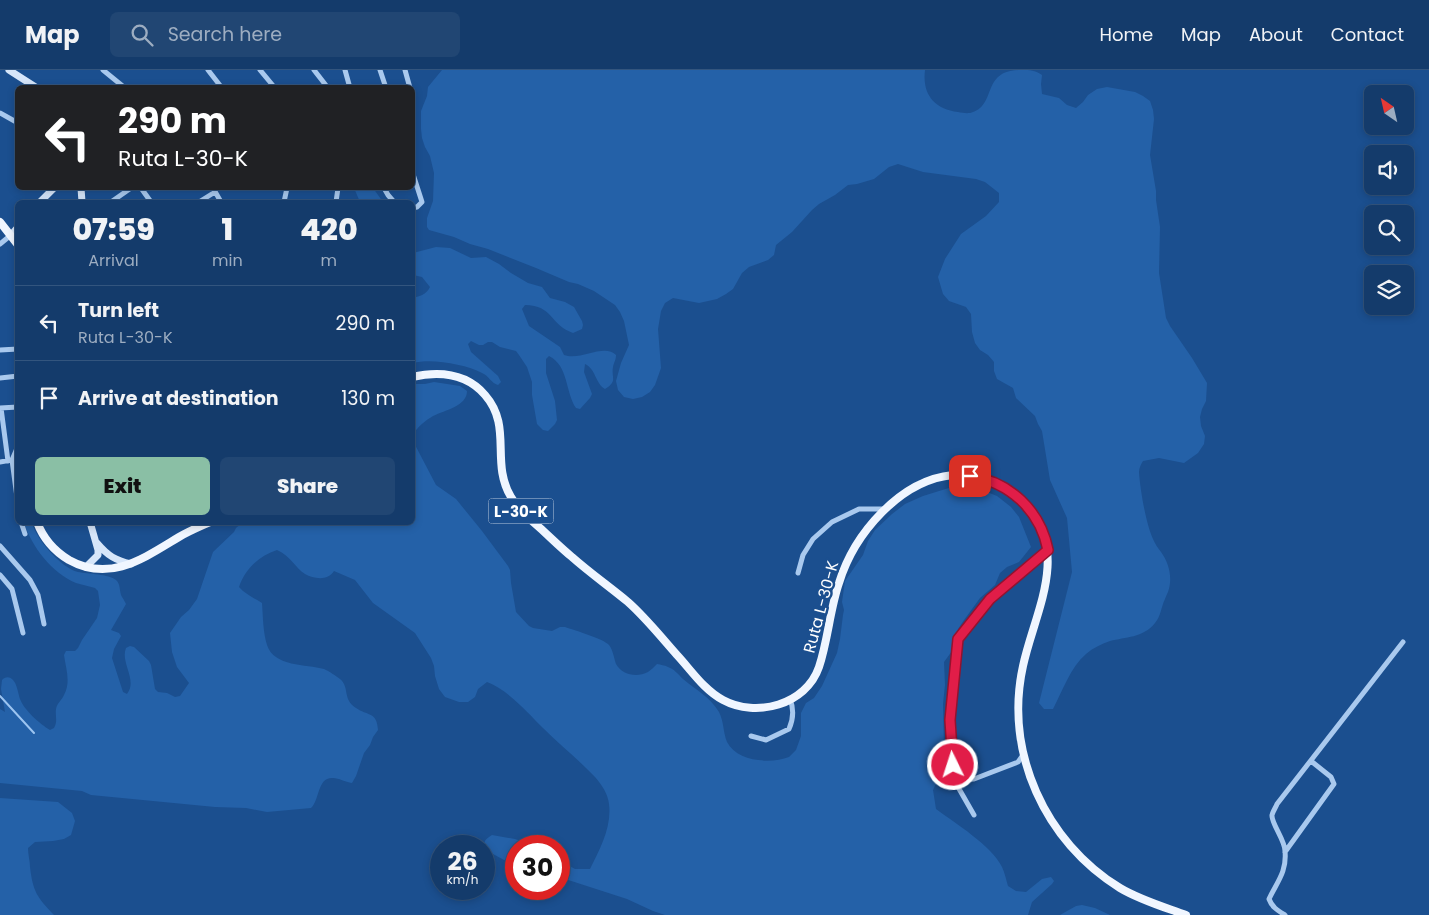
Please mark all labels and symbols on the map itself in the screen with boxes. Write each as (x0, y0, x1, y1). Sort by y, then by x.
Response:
north arrow (1364, 85, 1414, 135)
pin (949, 455, 991, 497)
road number: L-30-K (488, 498, 554, 524)
street label: Ruta L-30-K (798, 558, 844, 656)
position arrow (926, 738, 978, 790)
speed limit sign: 30 (505, 835, 570, 900)

